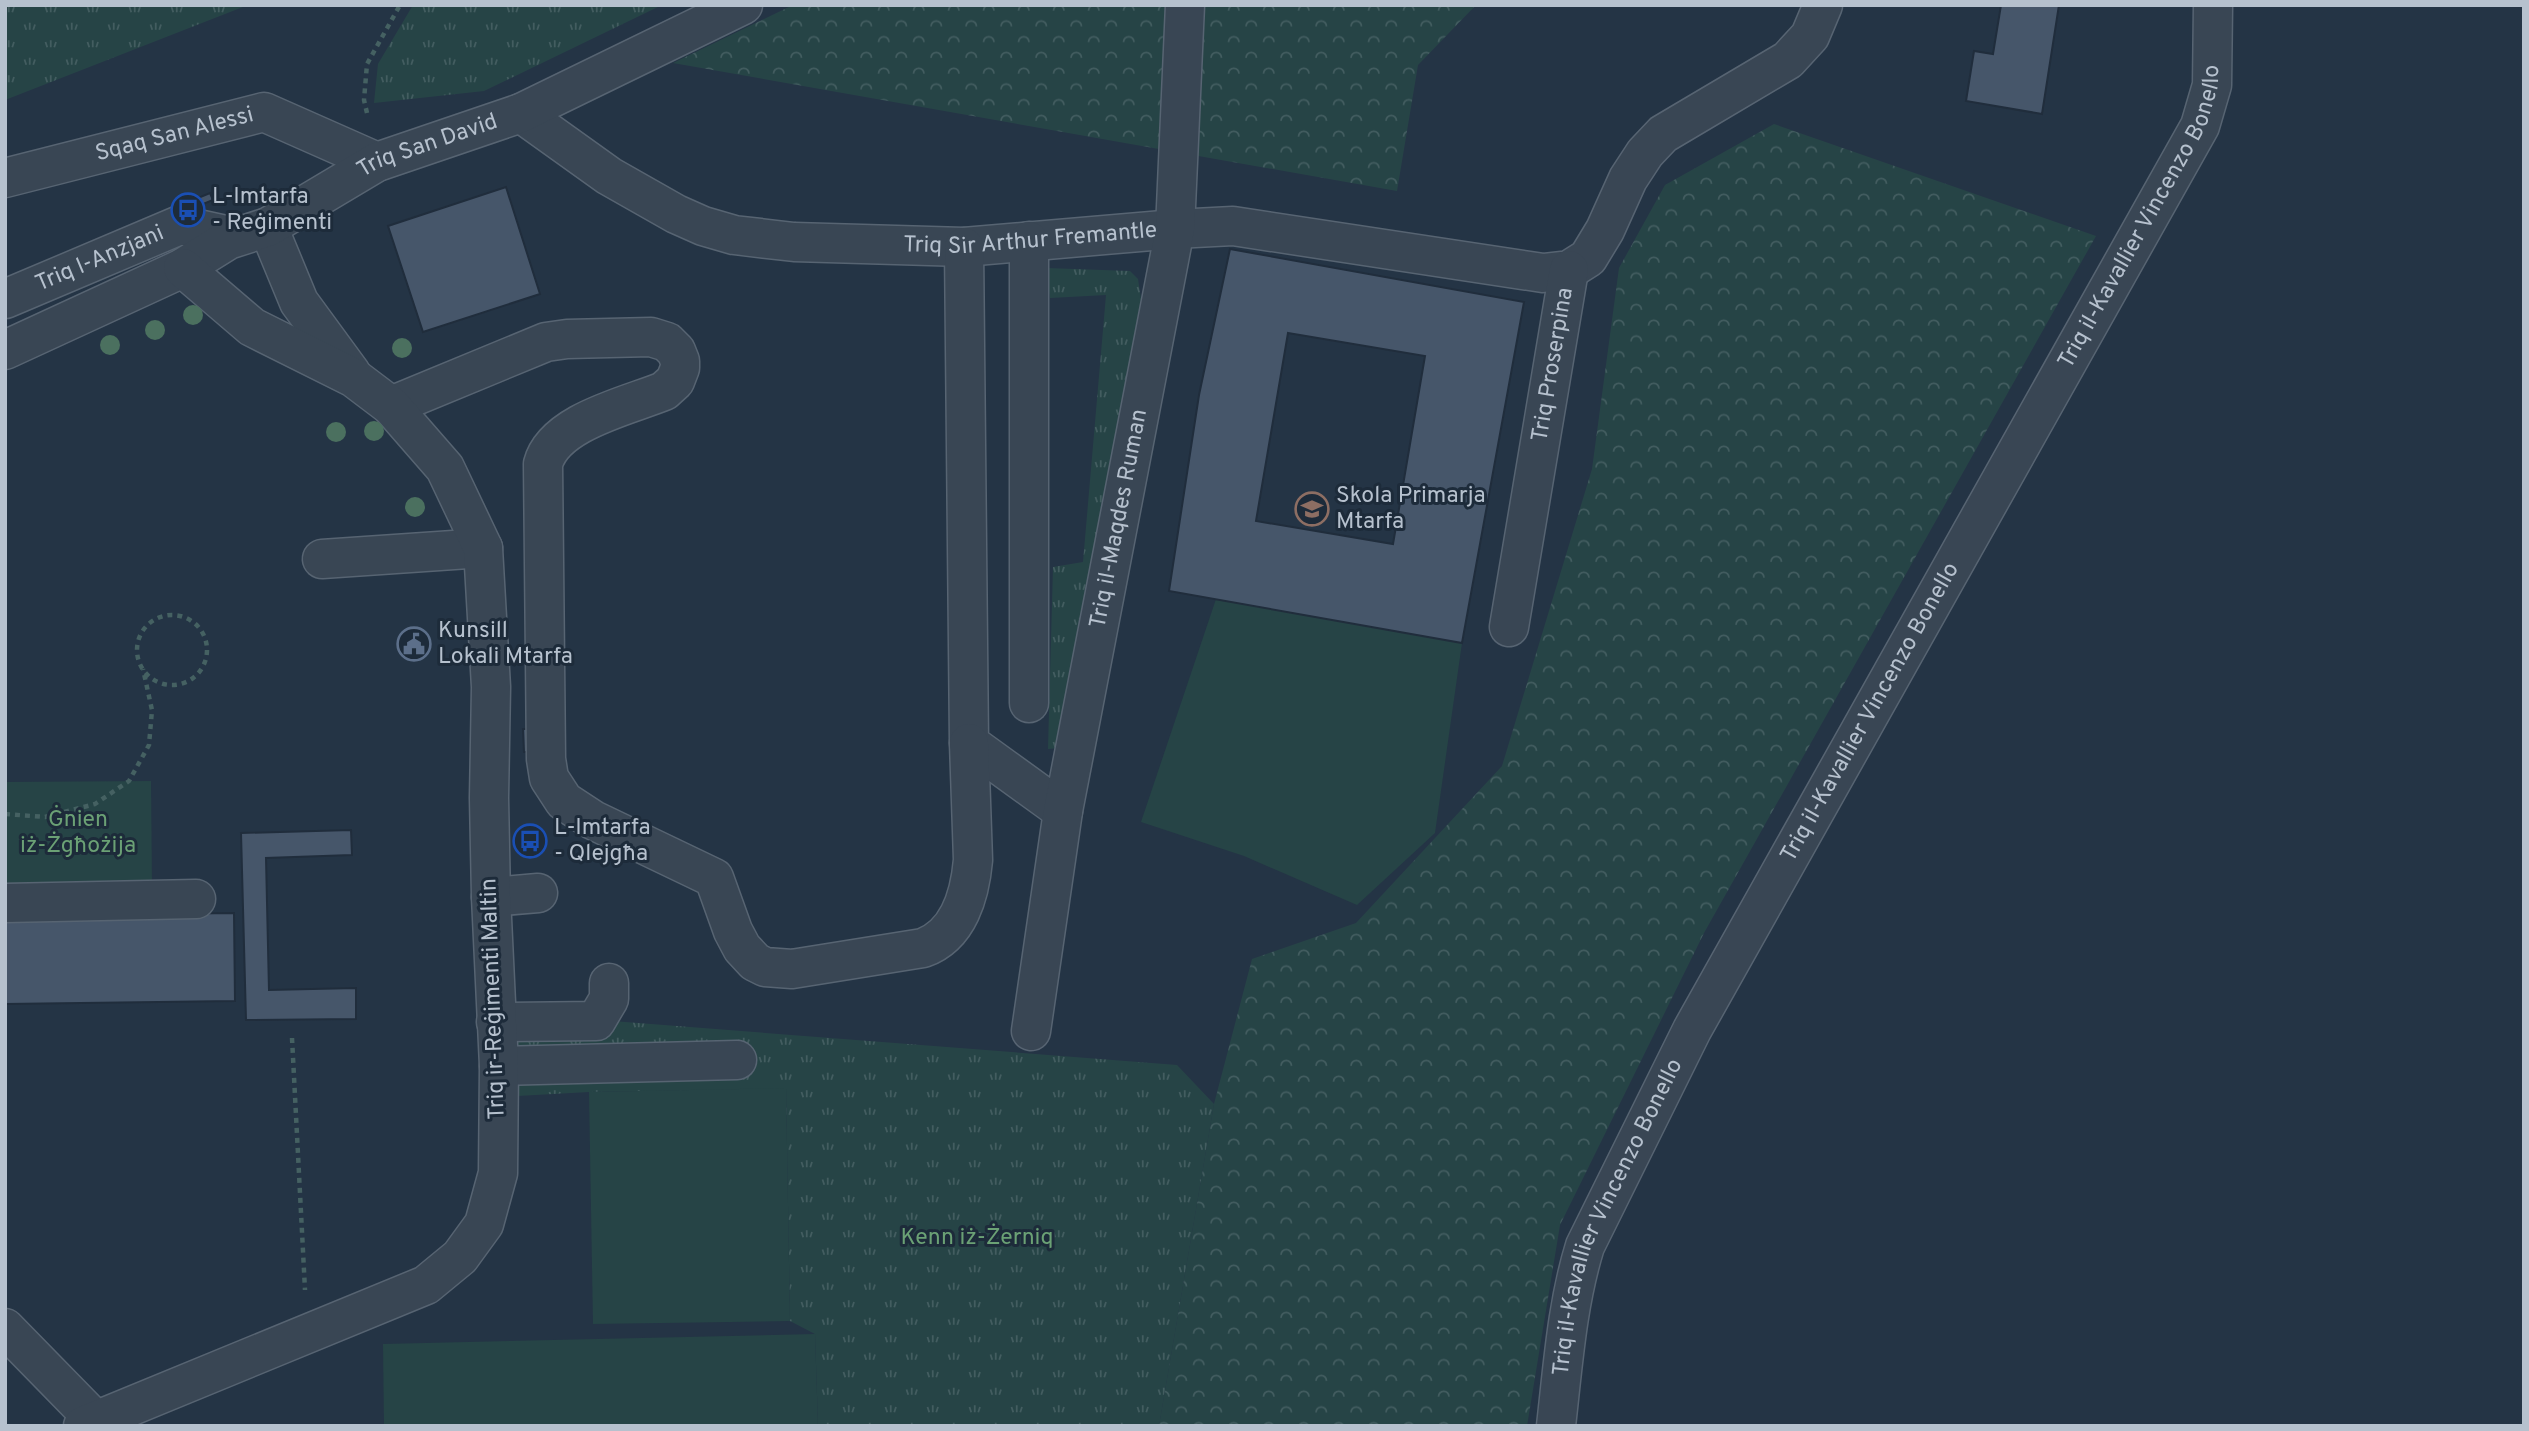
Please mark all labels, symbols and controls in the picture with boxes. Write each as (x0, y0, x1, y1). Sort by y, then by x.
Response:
street label: Triq il-Kavallier Vincenzo Bonello (2052, 65, 2227, 374)
street label: Sqaq San Alessi (92, 101, 257, 169)
street label: Triq San David (352, 108, 501, 185)
place label: L-Imtarfa - Reġimenti (212, 183, 332, 238)
bus stop icon: L-Imtarfa - Reġimenti (169, 191, 207, 229)
street label: Triq Sir Arthur Fremantle (903, 216, 1158, 262)
street label: Triq l-Anzjani (31, 219, 168, 299)
street label: Triq Proserpina (1526, 285, 1580, 444)
street label: Triq il-Maqdes Ruman (1084, 407, 1155, 631)
place label: Skola Primarja Mtarfa (1336, 482, 1486, 537)
school or university icon: Skola Primarja Mtarfa (1293, 490, 1331, 528)
street label: Triq il-Kavallier Vincenzo Bonello (1775, 557, 1966, 867)
place label: Kunsill Lokali Mtarfa (438, 617, 573, 672)
public building icon: Kunsill Lokali Mtarfa (395, 625, 433, 663)
park label: Ġnien iż-Żgħożija (20, 805, 136, 861)
place label: L-Imtarfa - Qlejgħa (554, 814, 651, 869)
bus stop icon: L-Imtarfa - Qlejgħa (511, 822, 549, 860)
street label: Triq ir-Reġimenti Maltin (475, 878, 513, 1120)
street label: Triq il-Kavallier Vincenzo Bonello (1547, 1054, 1690, 1377)
park label: Kenn iż-Żerniq (901, 1223, 1053, 1253)

